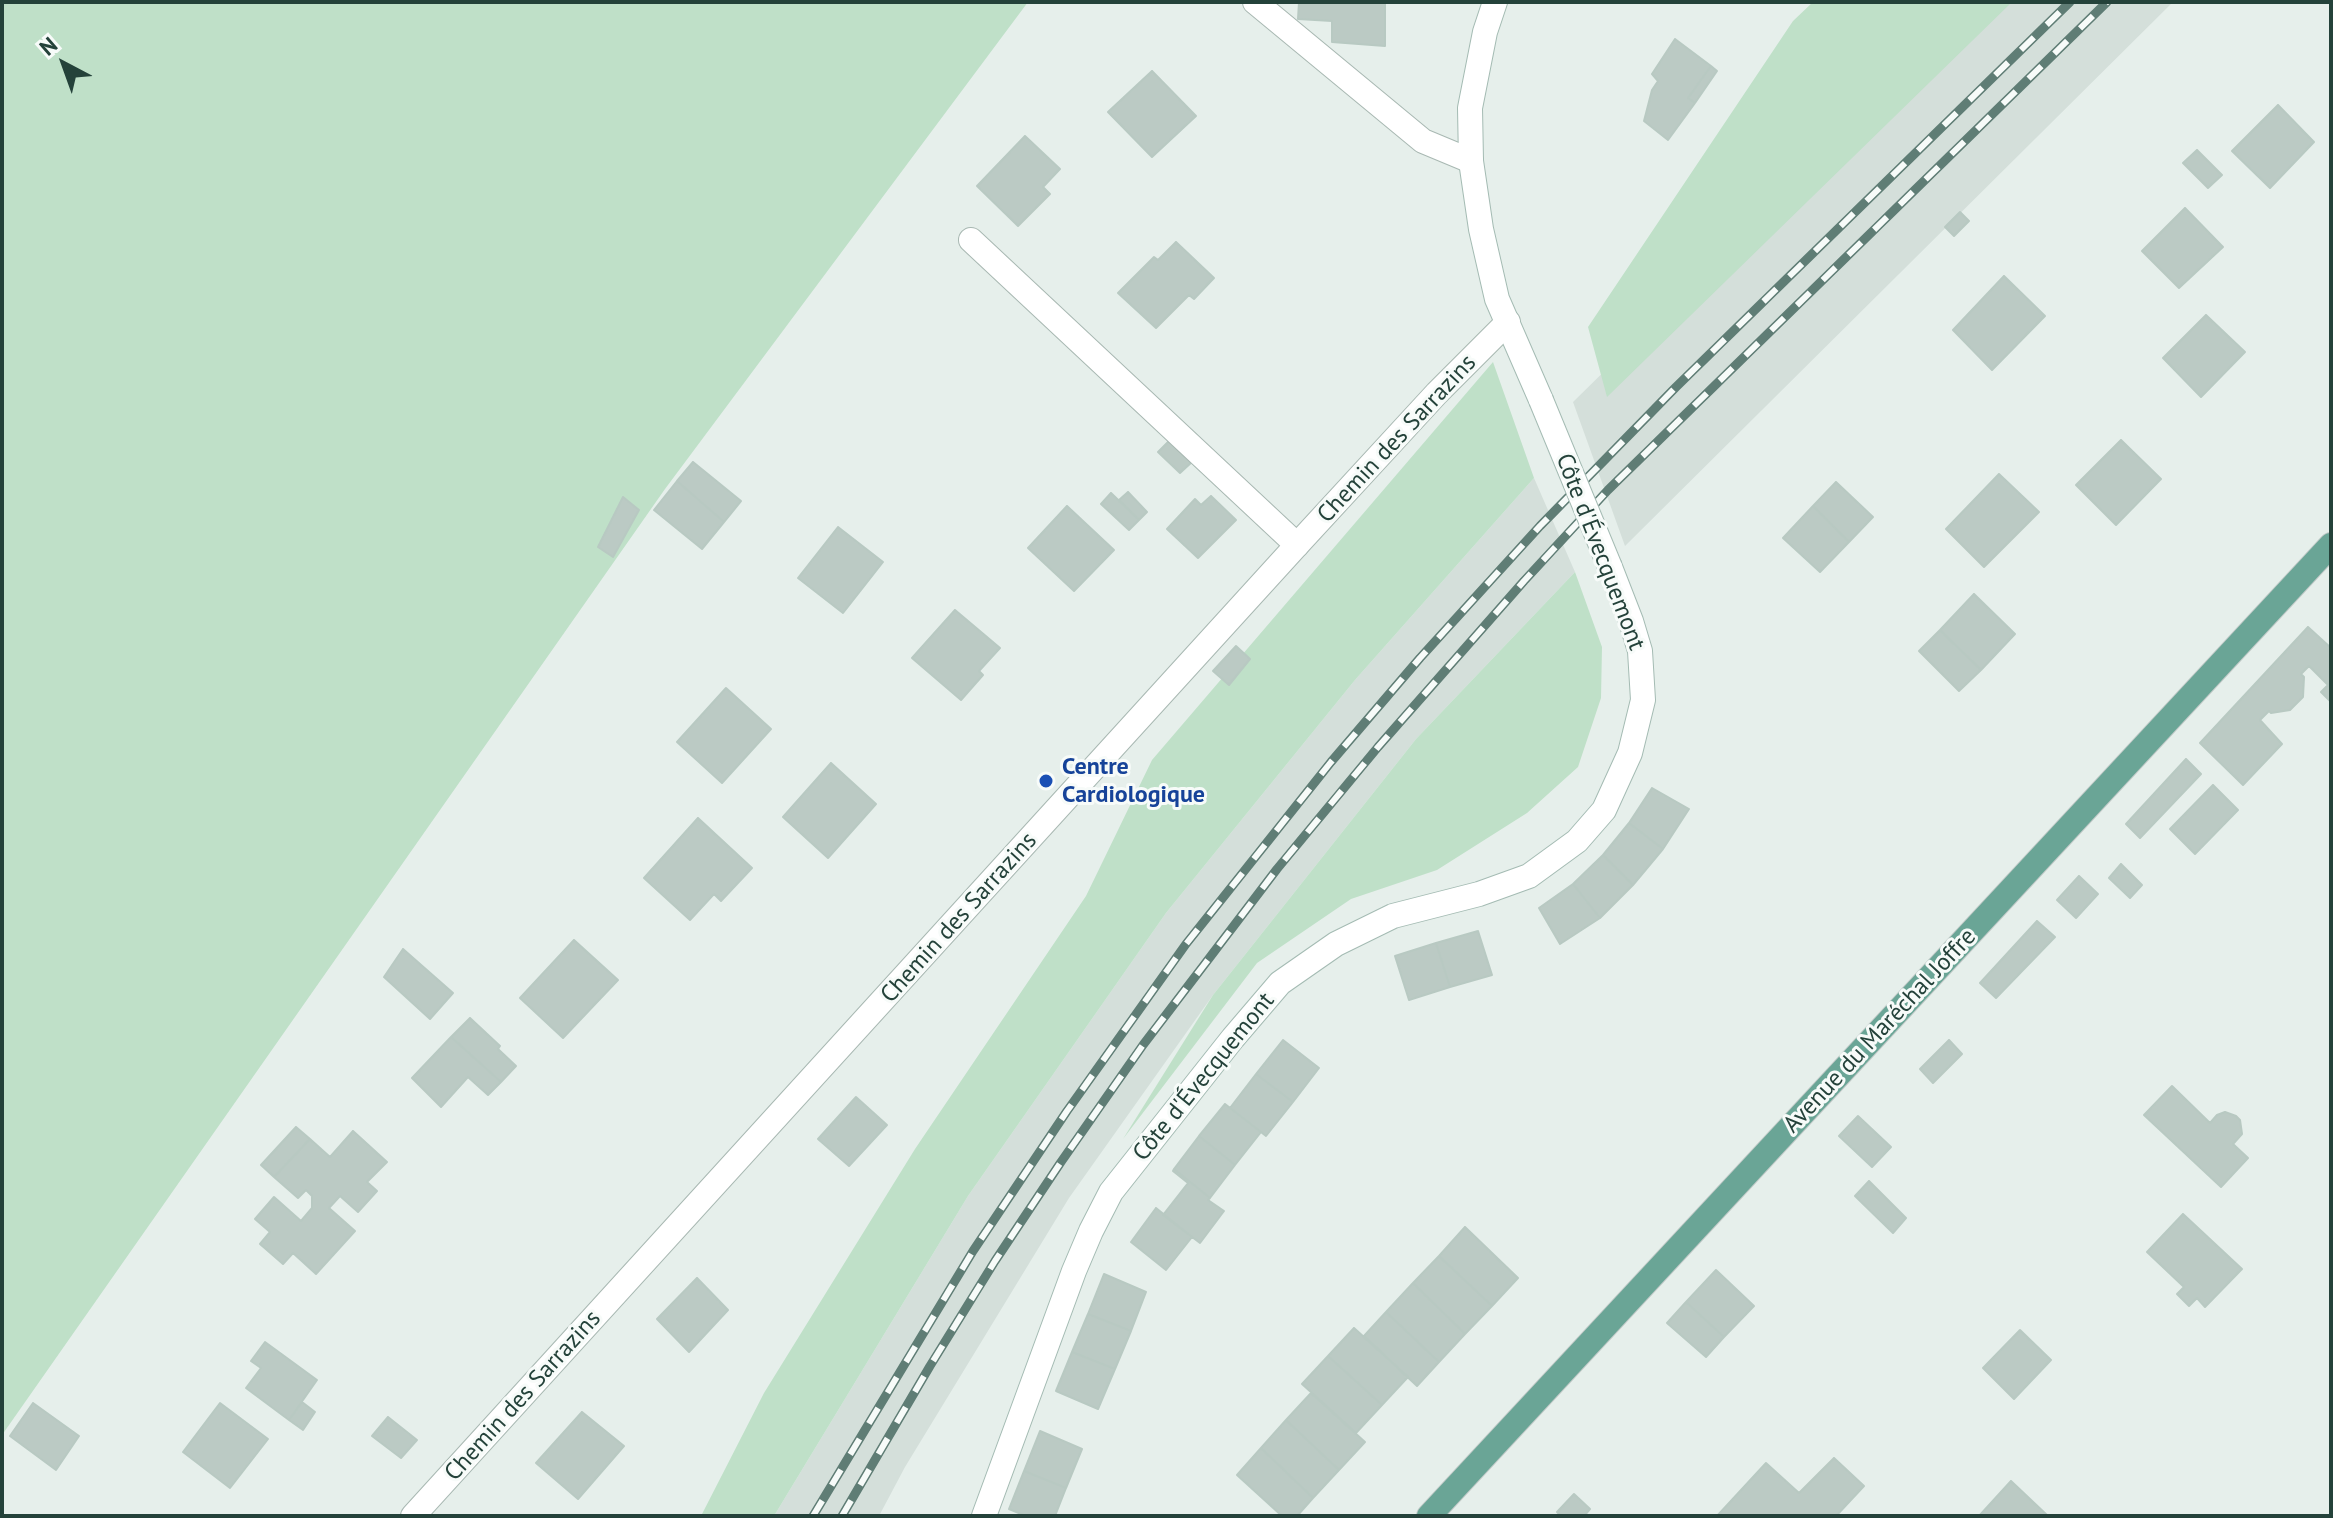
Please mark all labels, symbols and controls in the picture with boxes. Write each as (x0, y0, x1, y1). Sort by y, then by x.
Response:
north arrow (24, 24, 104, 104)
text: N (34, 31, 63, 61)
street label: Chemin des Sarrazins (1312, 349, 1482, 529)
street label: Côte d'Évecquemont (1549, 450, 1651, 654)
place label: Centre Cardiologique (1062, 753, 1205, 809)
marker: Centre Cardiologique (1037, 772, 1055, 790)
street label: Chemin des Sarrazins (875, 827, 1043, 1009)
street label: Avenue du Maréchal Joffre (1778, 923, 1982, 1139)
street label: Côte d'Évecquemont (1127, 987, 1281, 1167)
street label: Chemin des Sarrazins (439, 1305, 607, 1487)

